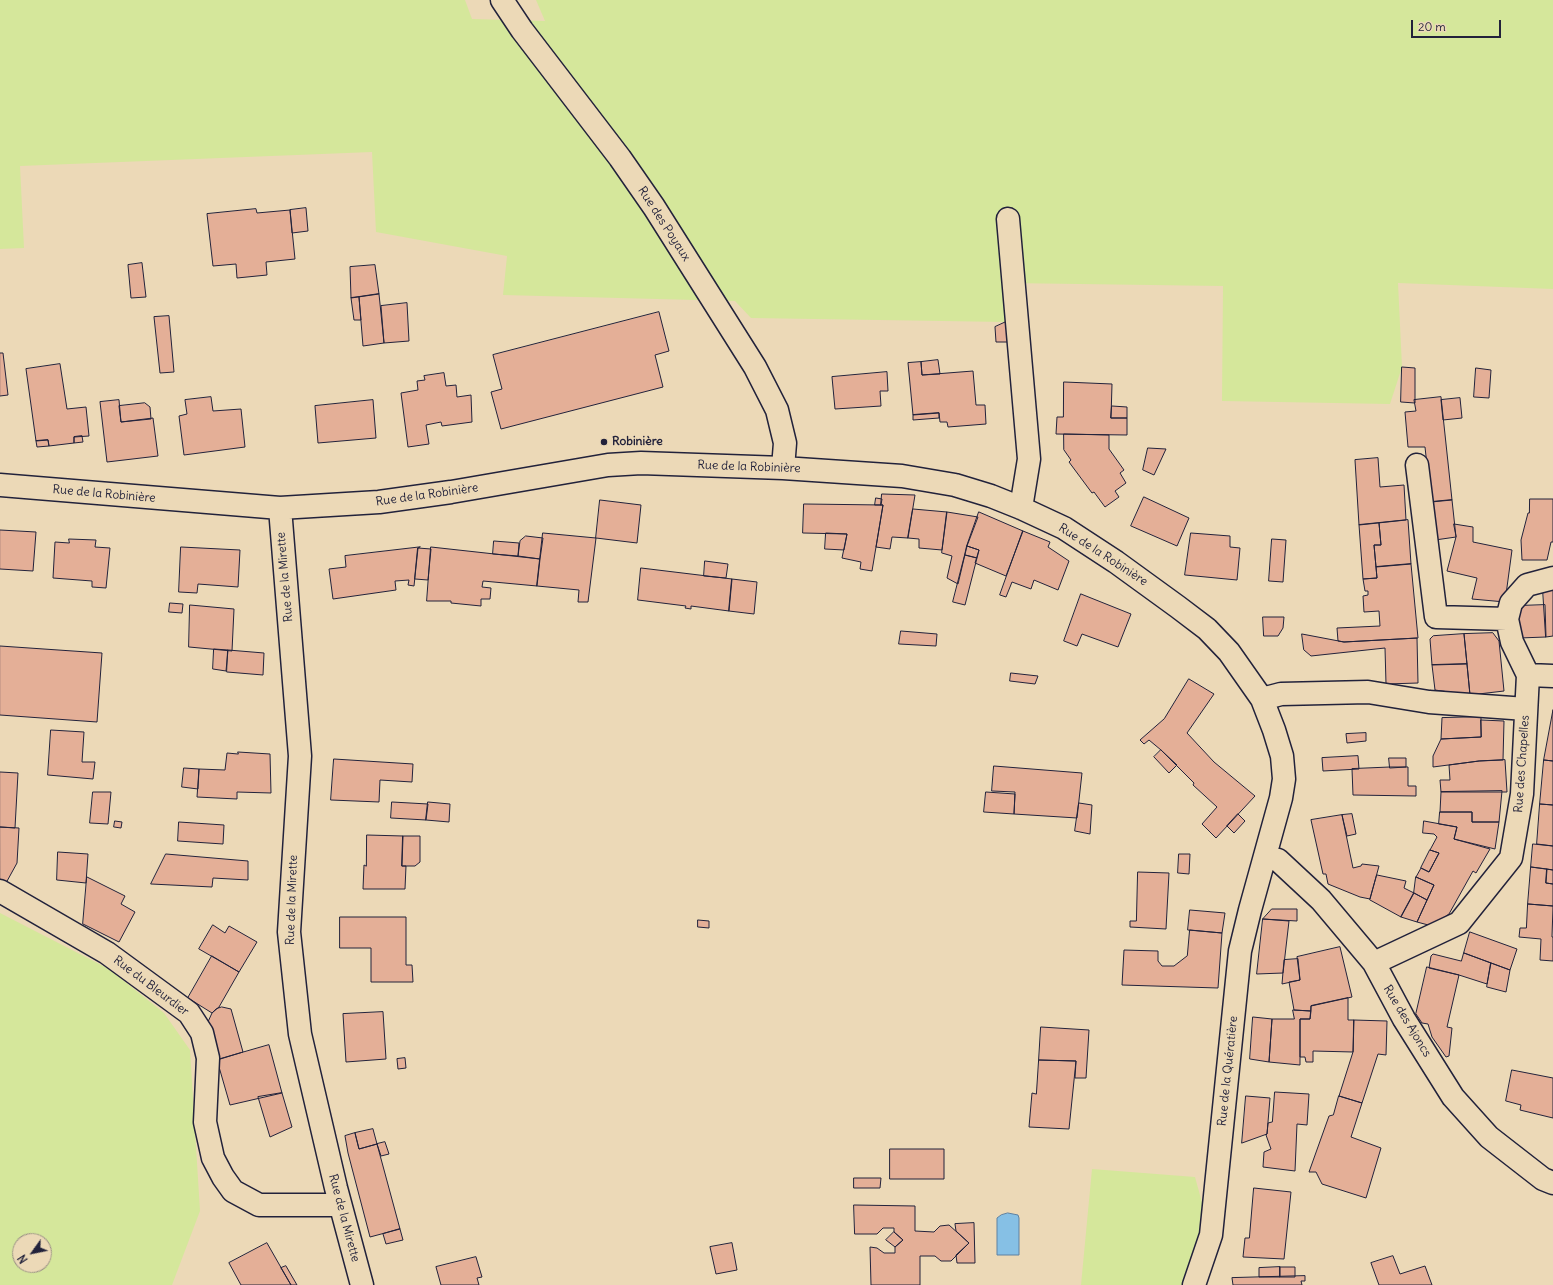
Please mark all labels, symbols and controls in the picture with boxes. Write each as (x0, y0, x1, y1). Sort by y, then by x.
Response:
scale bar (1413, 12, 1503, 38)
text: 20 m (1418, 19, 1446, 34)
street label: Rue des Poyaux (635, 184, 693, 264)
place label: Robinière (612, 435, 663, 449)
marker: Robinière (599, 437, 609, 447)
street label: Rue de la Robinière (697, 458, 801, 476)
street label: Rue de la Robinière (375, 481, 479, 509)
street label: Rue de la Robinière (52, 482, 156, 506)
street label: Rue de la Robinière (1056, 521, 1150, 589)
street label: Rue de la Mirette (274, 531, 296, 623)
street label: Rue des Chapelles (1511, 715, 1533, 813)
street label: Rue de la Mirette (283, 855, 301, 945)
street label: Rue du Bleurdier (110, 953, 192, 1019)
street label: Rue des Ajoncs (1380, 982, 1434, 1060)
street label: Rue de la Quératière (1215, 1015, 1241, 1127)
street label: Rue de la Mirette (325, 1173, 363, 1263)
north arrow (12, 1233, 52, 1273)
text: N (15, 1252, 31, 1266)

